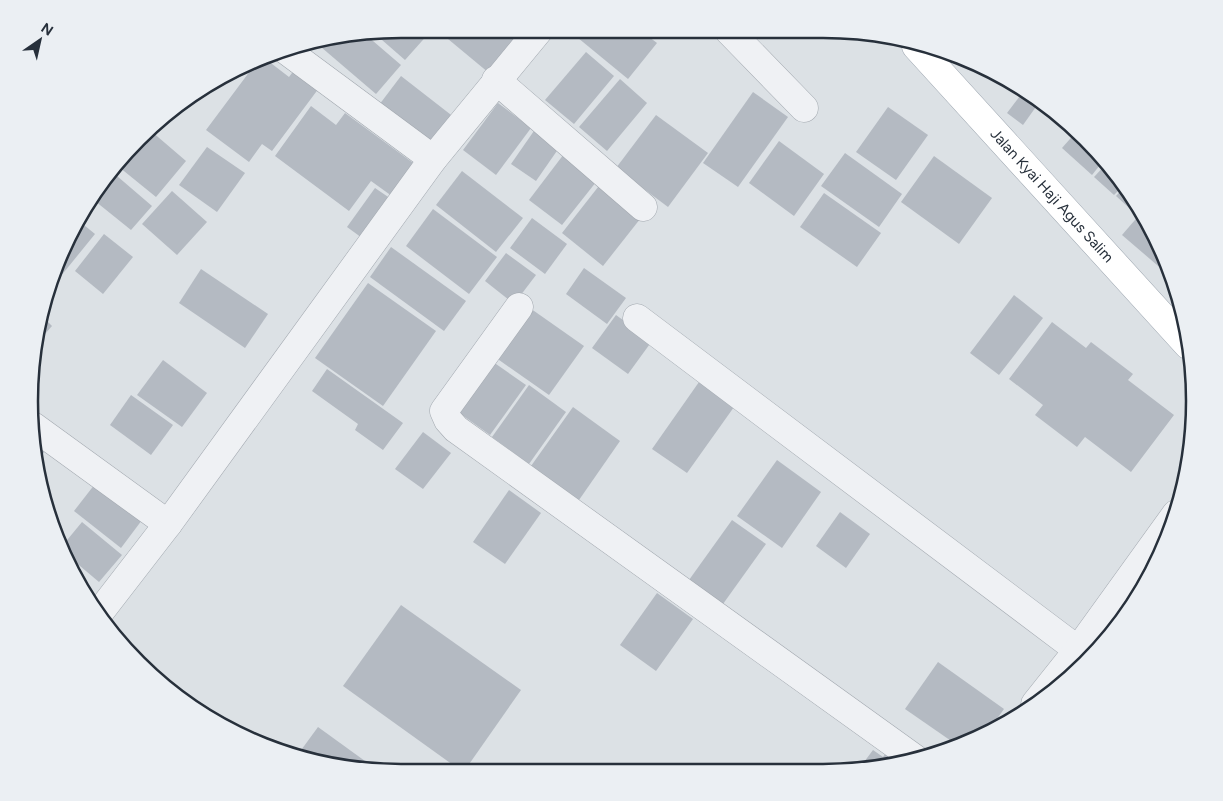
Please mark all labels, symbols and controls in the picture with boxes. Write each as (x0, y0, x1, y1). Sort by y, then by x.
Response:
north arrow (15, 15, 65, 65)
text: N (38, 20, 56, 40)
street label: Jalan Kyai Haji Agus Salim (987, 125, 1117, 266)

